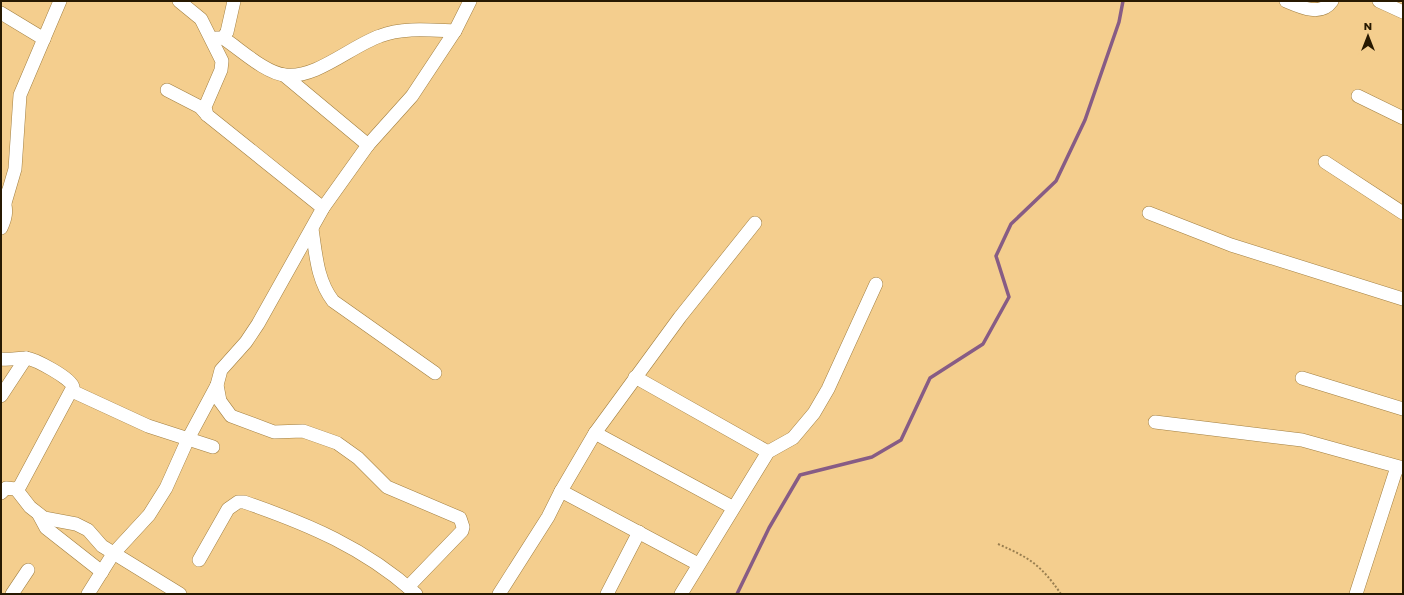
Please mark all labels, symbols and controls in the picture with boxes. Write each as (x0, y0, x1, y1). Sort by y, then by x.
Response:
north arrow (1348, 16, 1388, 56)
text: N (1364, 18, 1372, 34)

